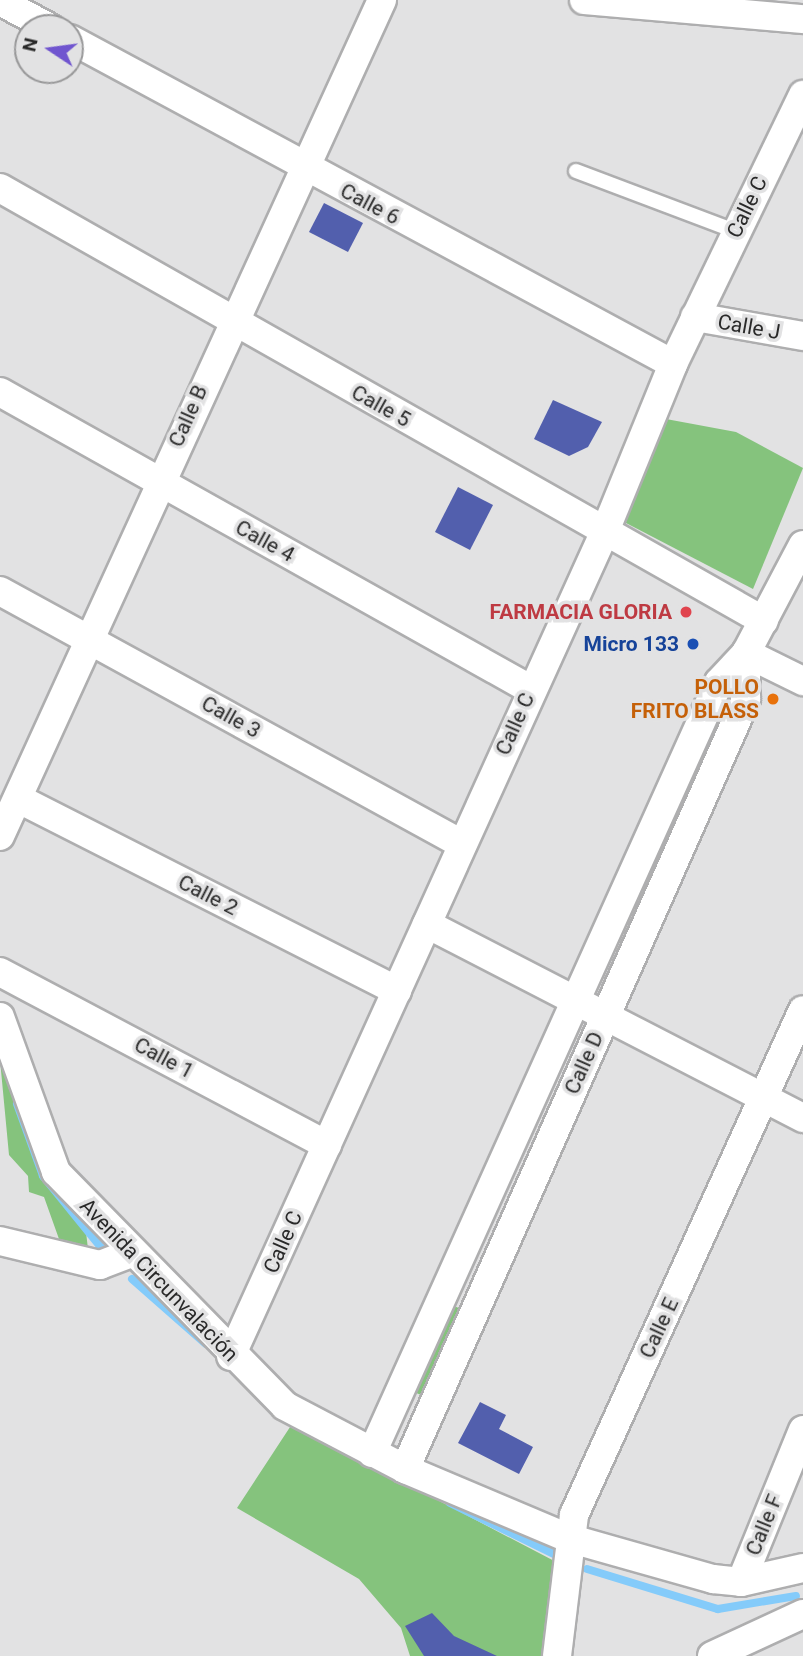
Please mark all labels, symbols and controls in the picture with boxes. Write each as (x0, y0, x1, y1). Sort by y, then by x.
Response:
north arrow (14, 14, 84, 84)
text: N (17, 35, 43, 54)
street label: Calle C (721, 172, 773, 242)
street label: Calle 6 (336, 178, 404, 230)
street label: Calle J (716, 309, 782, 345)
street label: Calle 5 (347, 380, 415, 432)
street label: Calle B (163, 381, 213, 451)
street label: Calle 4 (231, 515, 299, 567)
place label: FARMACIA GLORIA (490, 599, 672, 625)
marker: FARMACIA GLORIA (678, 604, 694, 620)
place label: Micro 133 (584, 631, 679, 657)
marker: Micro 133 (685, 636, 701, 652)
place label: POLLO FRITO BLASS (631, 674, 759, 724)
street label: Calle C (490, 689, 540, 759)
street label: Calle 3 (197, 691, 265, 743)
marker: POLLO FRITO BLASS (765, 691, 781, 707)
street label: Calle 2 (174, 869, 242, 921)
street label: Calle D (559, 1028, 609, 1098)
street label: Calle 1 (130, 1032, 198, 1084)
street label: Avenida Circunvalación (75, 1193, 243, 1367)
street label: Calle C (258, 1207, 308, 1277)
street label: Calle E (634, 1294, 684, 1362)
street label: Calle F (740, 1491, 788, 1559)

